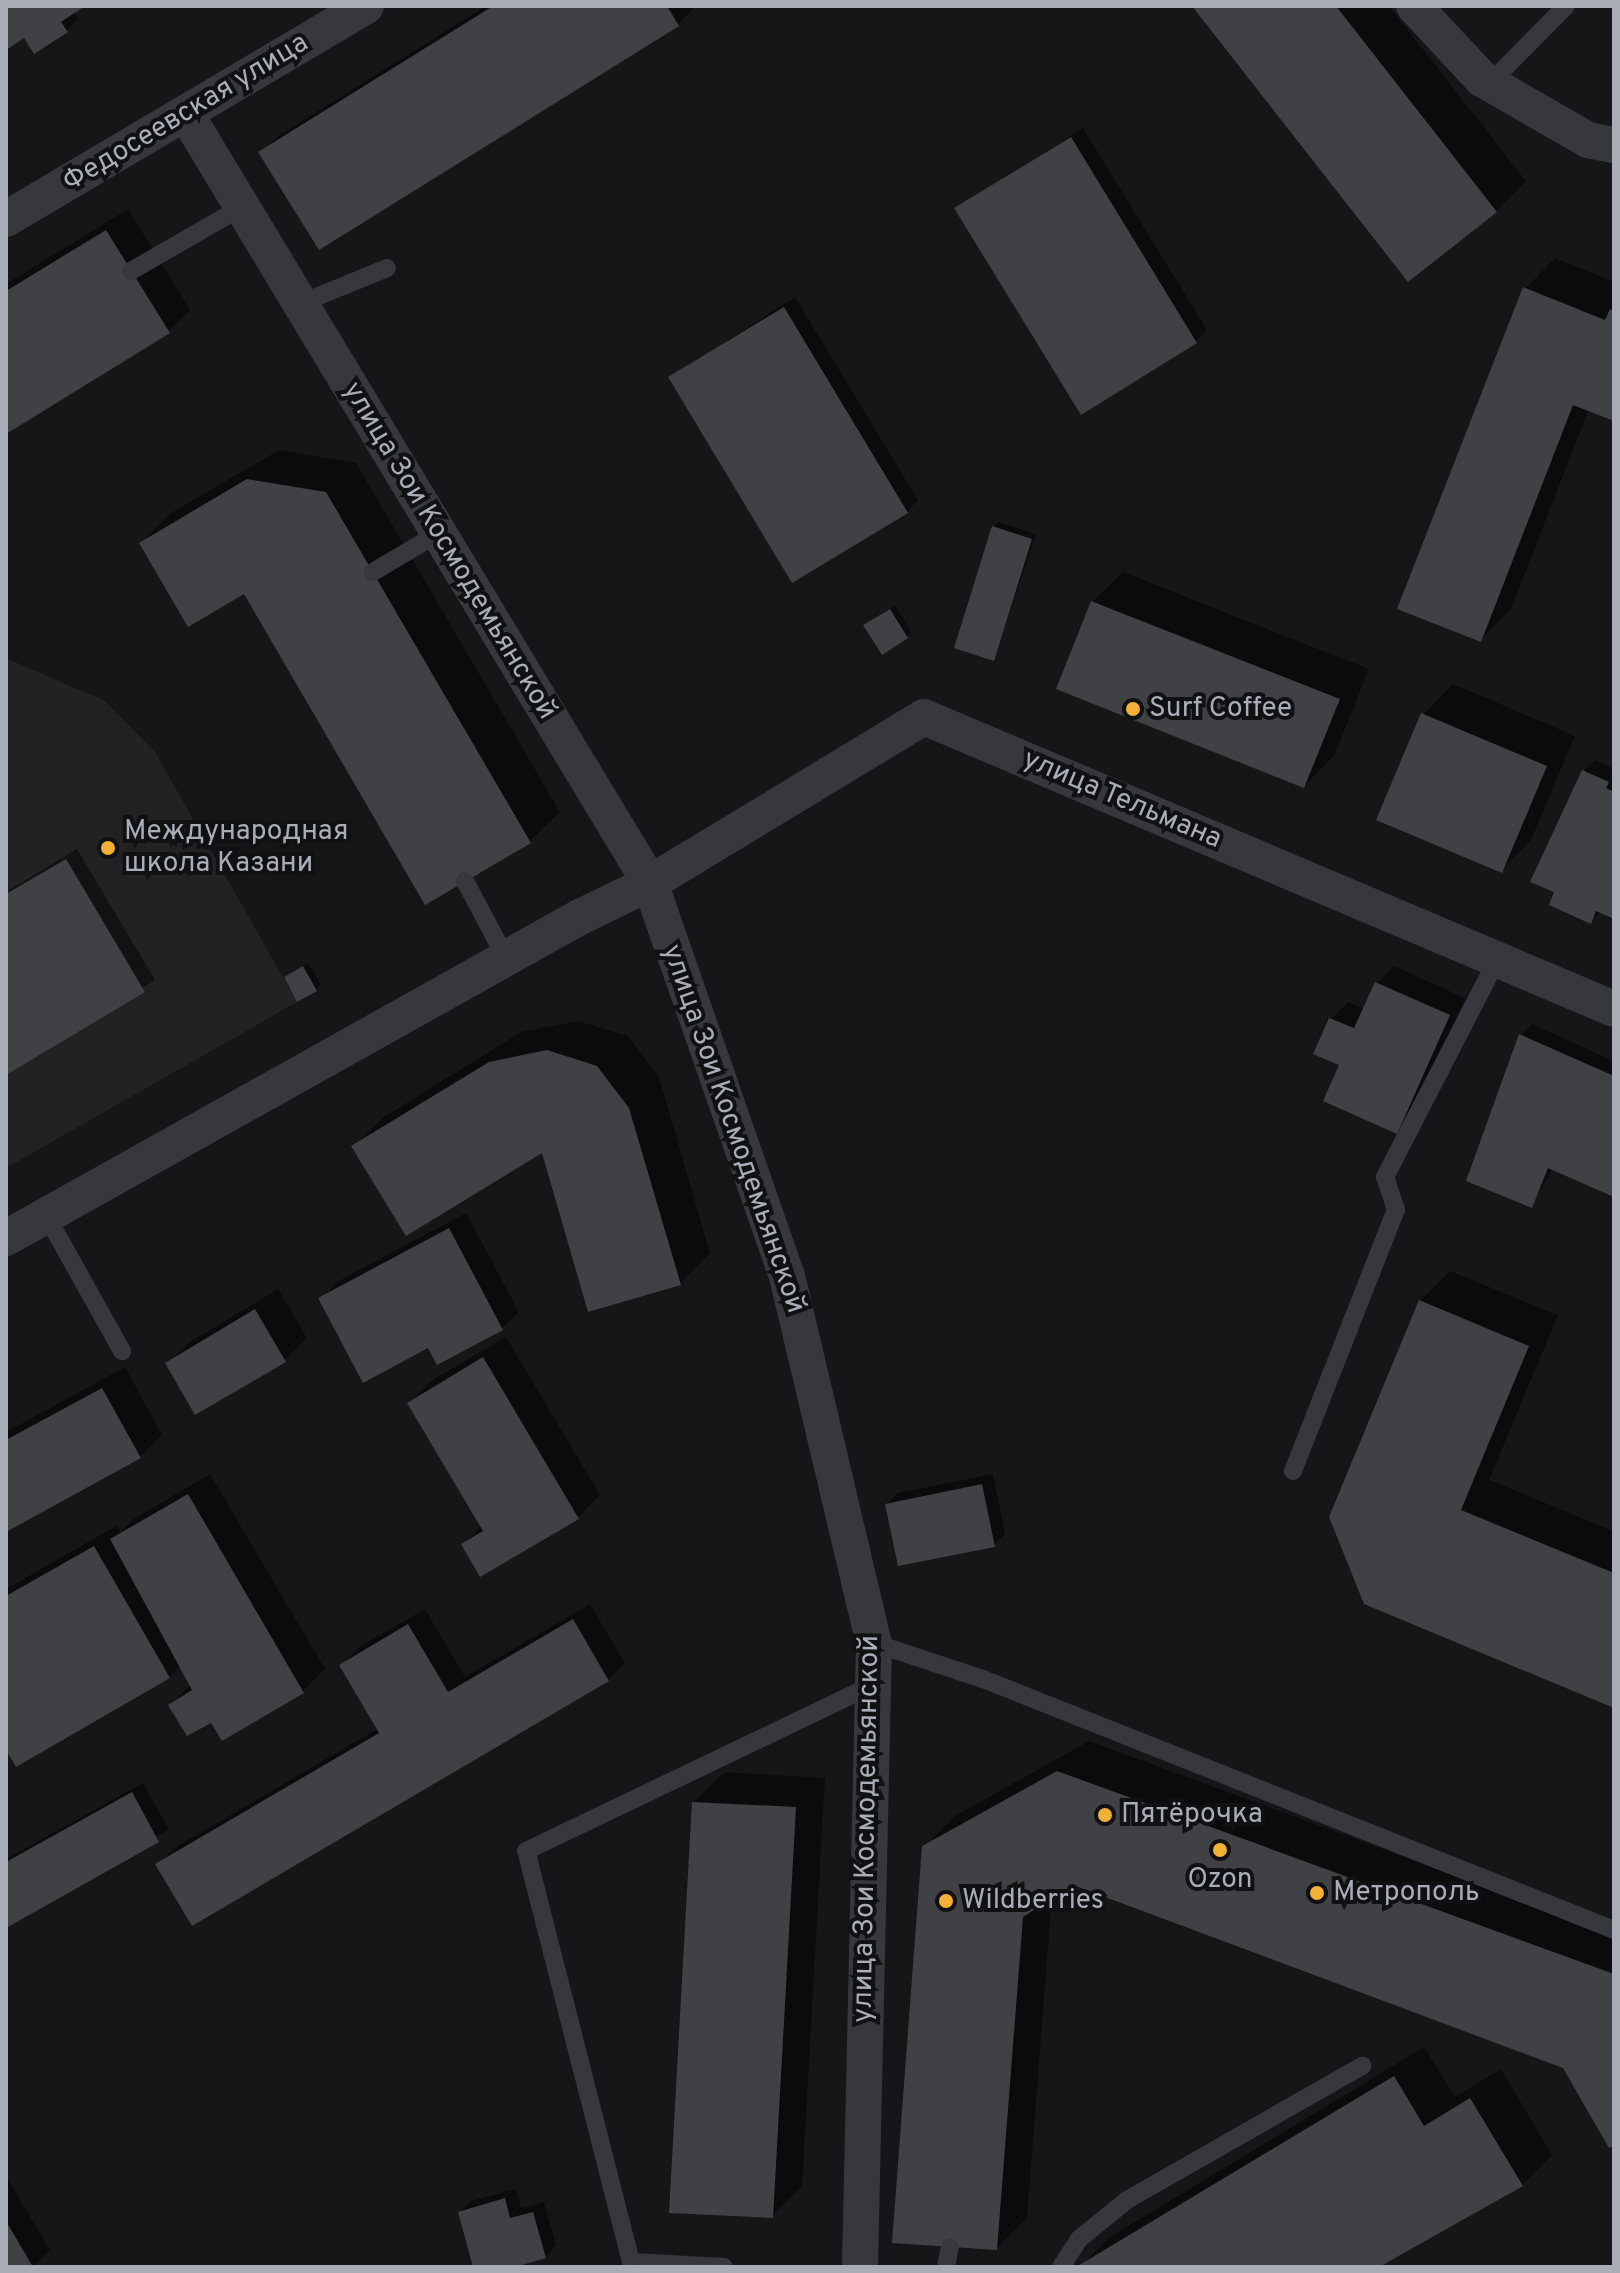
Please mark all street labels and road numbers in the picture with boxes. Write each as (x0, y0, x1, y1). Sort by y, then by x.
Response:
street label: Федосеевская улица (57, 26, 315, 200)
street label: улица Зои Космодемьянской (335, 376, 563, 726)
street label: улица Тельмана (1017, 743, 1227, 857)
street label: улица Зои Космодемьянской (654, 940, 812, 1318)
street label: улица Зои Космодемьянской (847, 1635, 887, 2023)

